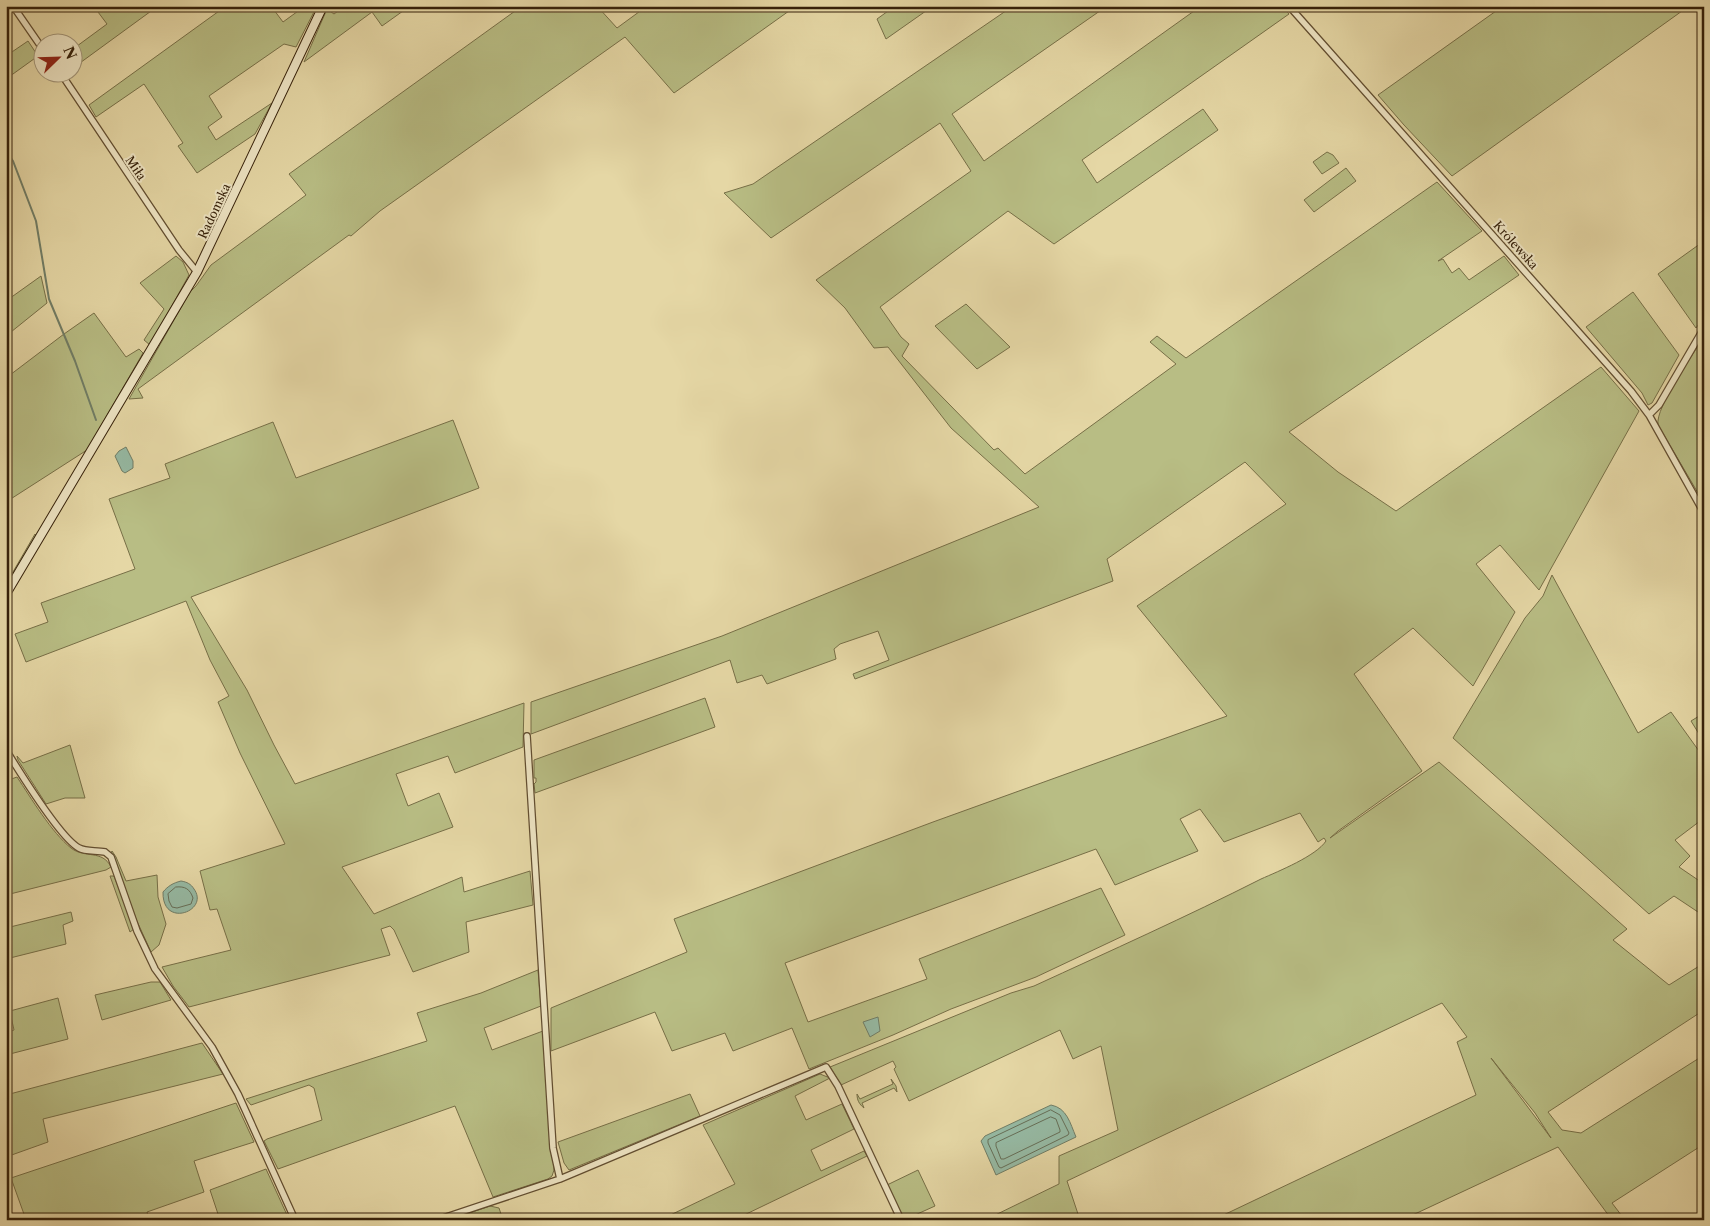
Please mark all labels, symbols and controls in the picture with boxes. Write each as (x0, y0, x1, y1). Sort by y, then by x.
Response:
north arrow (32, 32, 82, 82)
text: N (59, 44, 81, 62)
street label: Miła (123, 153, 150, 183)
street label: Radomska (195, 180, 234, 241)
street label: Królewska (1490, 218, 1542, 273)

